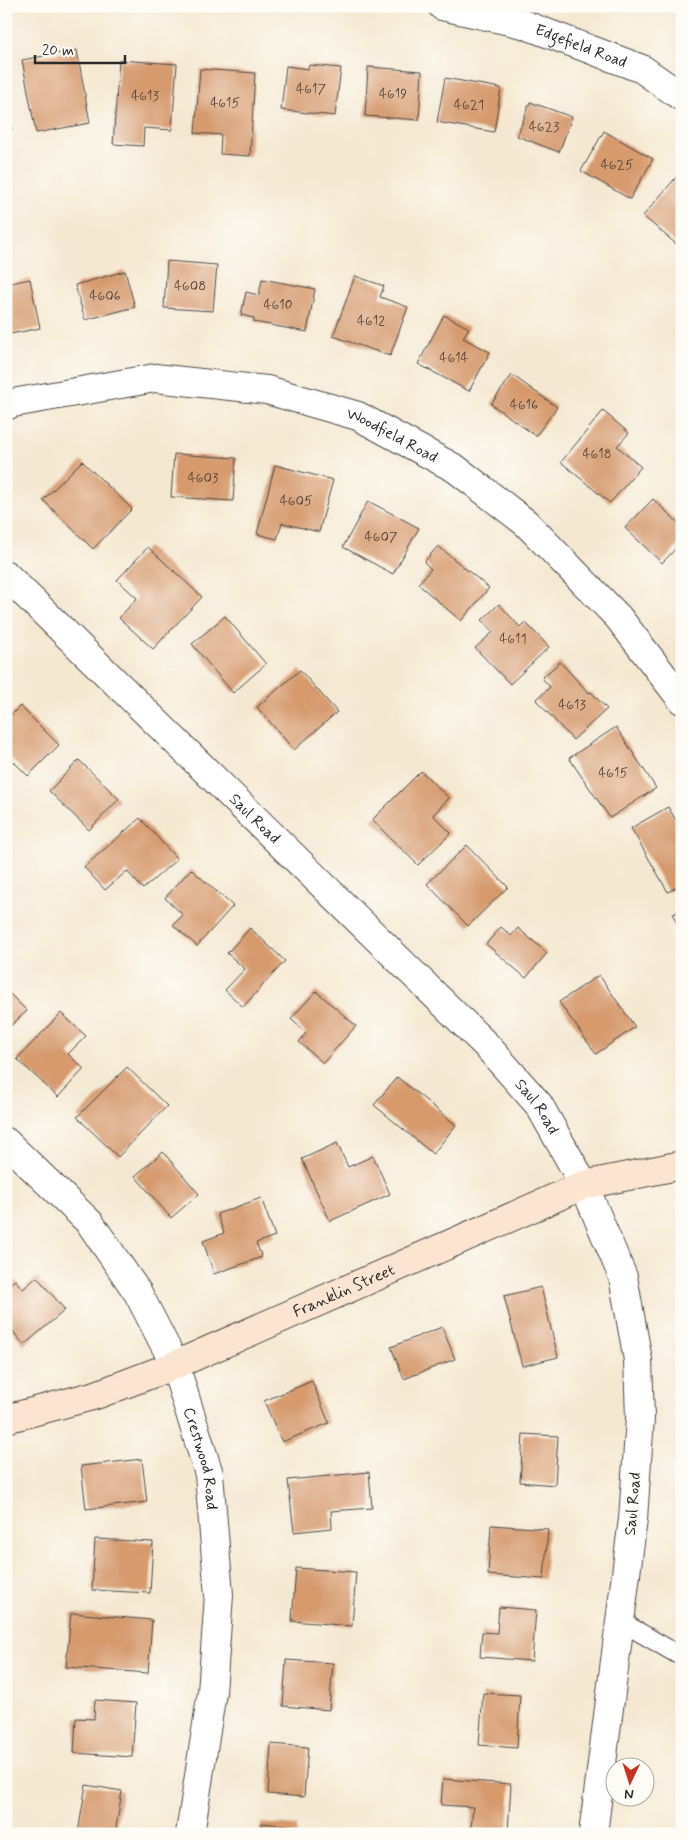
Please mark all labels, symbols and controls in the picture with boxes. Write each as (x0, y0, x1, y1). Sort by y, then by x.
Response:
street label: Edgefield Road (532, 19, 630, 73)
scale bar (35, 32, 125, 64)
text: 20 m (42, 41, 74, 61)
house number: 4617 (296, 80, 326, 98)
house number: 4619 (379, 85, 407, 103)
house number: 4613 (131, 87, 159, 105)
house number: 4615 (210, 94, 240, 112)
house number: 4621 (454, 96, 484, 114)
house number: 4623 (529, 118, 559, 136)
house number: 4625 (601, 156, 633, 174)
house number: 4608 (174, 277, 206, 295)
house number: 4606 (89, 287, 121, 305)
house number: 4610 (263, 296, 293, 314)
house number: 4612 (357, 312, 385, 330)
house number: 4614 (439, 349, 469, 367)
house number: 4616 (510, 396, 538, 414)
street label: Woodfield Road (344, 403, 441, 468)
house number: 4618 (582, 445, 612, 463)
house number: 4603 (188, 469, 218, 487)
house number: 4605 (280, 492, 312, 510)
house number: 4607 (365, 528, 398, 546)
house number: 4611 (499, 630, 527, 648)
house number: 4613 (558, 696, 586, 714)
house number: 4615 (598, 764, 628, 782)
street label: Saul Road (225, 789, 285, 848)
street label: Saul Road (510, 1074, 564, 1138)
street label: Franklin Street (290, 1259, 398, 1322)
street label: Crestwood Road (178, 1405, 222, 1511)
street label: Saul Road (620, 1471, 646, 1537)
north arrow (606, 1758, 656, 1808)
text: N (624, 1785, 634, 1803)

